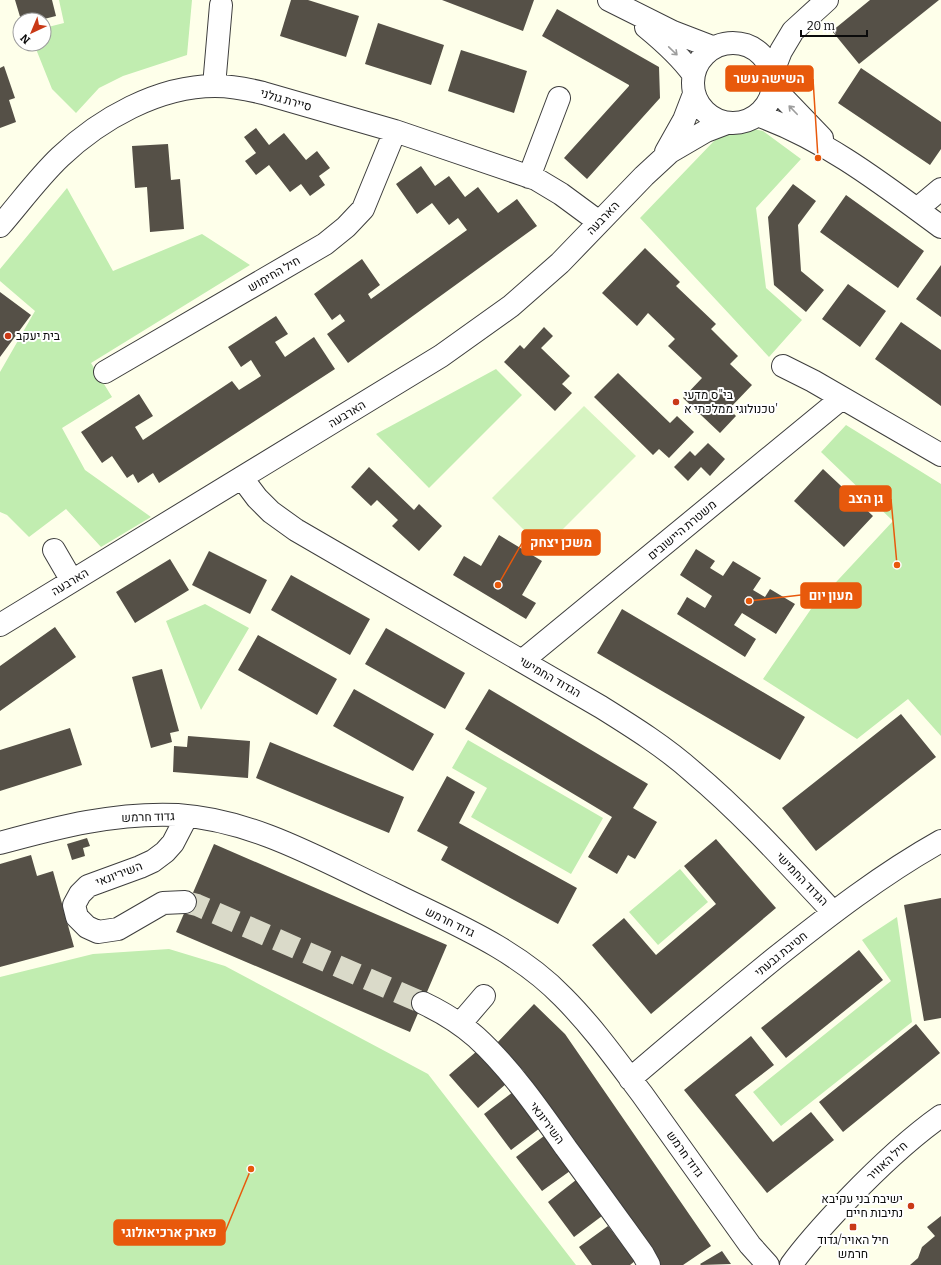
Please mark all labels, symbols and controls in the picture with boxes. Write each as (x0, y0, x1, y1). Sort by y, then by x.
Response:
north arrow (12, 12, 52, 52)
scale bar (801, 12, 867, 38)
text: 20 m (807, 19, 836, 33)
text: N (17, 31, 33, 46)
one-way arrow (668, 46, 678, 55)
callout: השישה עשר (726, 66, 813, 91)
text: השישה עשר (734, 71, 804, 86)
street label: סיירת גולני (259, 86, 313, 114)
one-way arrow (789, 105, 798, 115)
street label: הארבעה (584, 198, 622, 238)
street label: חיל החימוש (245, 253, 303, 295)
place label: בית יעקב (16, 329, 61, 343)
marker: בית יעקב (3, 331, 13, 341)
place label: בי"ס מדעי טכנולוגי ממלכתי א' (684, 388, 778, 416)
street label: הארבעה (326, 397, 368, 431)
marker: בי"ס מדעי טכנולוגי ממלכתי א' (671, 397, 681, 407)
callout: גן הצב (840, 486, 891, 511)
text: גן הצב (849, 491, 884, 506)
street label: משטרת היישובים (645, 497, 719, 563)
callout: משכן יצחק (522, 530, 600, 555)
text: משכן יצחק (530, 535, 592, 550)
street label: הארבעה (49, 565, 91, 599)
callout: מעון יום (801, 583, 861, 608)
text: מעון יום (809, 588, 853, 603)
street label: הגדוד החמישי (517, 654, 583, 700)
street label: גדוד חרמש (121, 809, 175, 825)
street label: הגדוד החמישי (773, 849, 831, 909)
street label: השיריונאי (94, 859, 144, 889)
street label: גדוד חרמש (423, 904, 477, 940)
street label: חטיבת גבעתי (752, 929, 810, 979)
street label: השיריונאי (527, 1099, 567, 1147)
street label: גדוד חרמש (664, 1128, 707, 1180)
street label: חיל האוויר (864, 1139, 910, 1183)
place label: ישיבת בני עקיבא נתיבות חיים (821, 1192, 903, 1220)
marker: ישיבת בני עקיבא נתיבות חיים (906, 1201, 916, 1211)
callout: פארק ארכיאולוגי (114, 1220, 225, 1245)
marker: חיל האויר/גדוד חרמש (848, 1222, 858, 1232)
text: פארק ארכיאולוגי (121, 1225, 217, 1240)
place label: חיל האויר/גדוד חרמש (817, 1233, 889, 1261)

